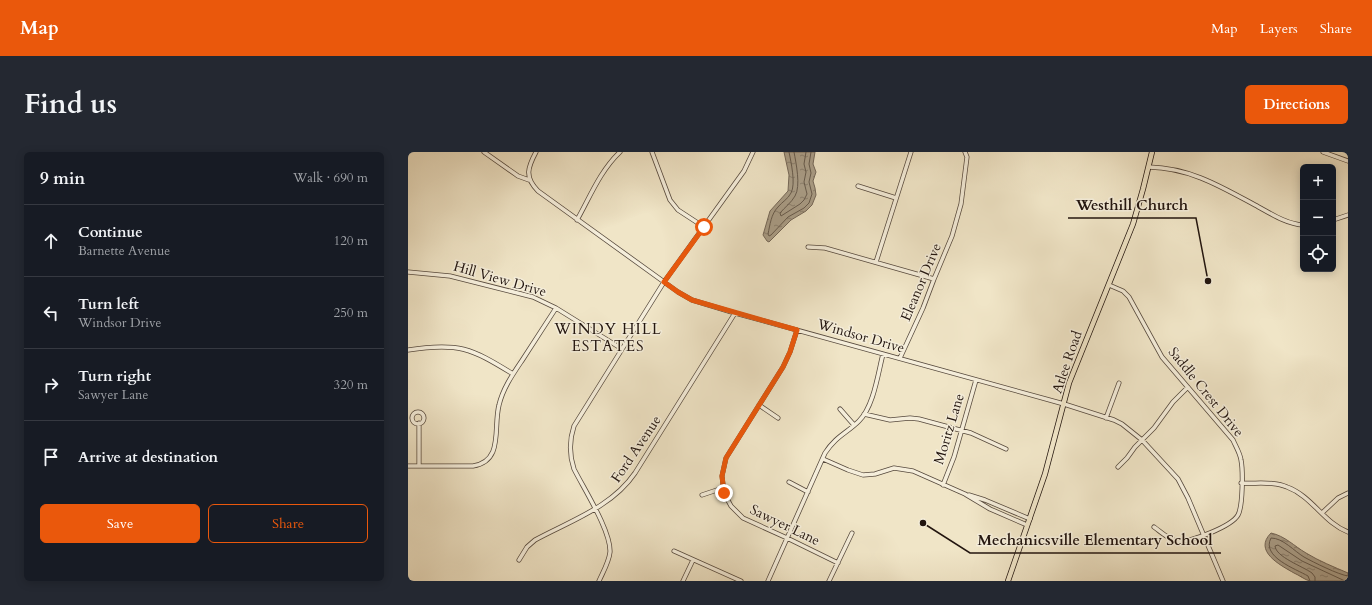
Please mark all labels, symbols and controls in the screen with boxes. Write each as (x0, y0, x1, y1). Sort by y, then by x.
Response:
text: Map (20, 15, 59, 41)
text: Map (1211, 19, 1238, 38)
text: Layers (1260, 19, 1298, 38)
text: Share (1320, 19, 1352, 38)
text: Find us (24, 85, 117, 123)
button: Directions (1245, 85, 1348, 124)
map controls (1300, 164, 1336, 272)
button: + (1300, 164, 1336, 200)
text: 9 min (40, 167, 85, 190)
text: Walk · 690 m (293, 169, 368, 187)
callout: Westhill Church (1068, 191, 1196, 218)
text: Westhill Church (1075, 195, 1189, 215)
button: − (1300, 200, 1336, 236)
route start (695, 218, 713, 236)
text: Continue (78, 222, 143, 242)
icon: ahead (40, 230, 62, 252)
text: 120 m (334, 232, 368, 250)
button: locate (1300, 236, 1336, 272)
street label: Eleanor Drive (896, 240, 946, 324)
text: Barnette Avenue (78, 242, 170, 260)
street label: Hill View Drive (451, 257, 549, 301)
text: Turn left (78, 294, 139, 314)
icon: left (40, 302, 62, 324)
text: 250 m (334, 304, 368, 322)
text: Windsor Drive (78, 314, 161, 332)
street label: Windsor Drive (814, 314, 907, 358)
district label: WINDY HILL ESTATES (553, 319, 662, 356)
street label: Atlee Road (1047, 328, 1087, 396)
street label: Saddle Crest Drive (1164, 343, 1248, 441)
text: Turn right (78, 366, 151, 386)
icon: right (40, 374, 62, 396)
text: 320 m (334, 376, 368, 394)
text: Sawyer Lane (78, 386, 148, 404)
street label: Moritz Lane (929, 391, 969, 467)
street label: Ford Avenue (607, 412, 665, 486)
icon: arrive (40, 446, 62, 468)
text: Arrive at destination (78, 447, 218, 467)
route end (715, 484, 733, 502)
street label: Sawyer Lane (747, 500, 823, 550)
button: Save (40, 504, 200, 543)
button: Share (208, 504, 368, 543)
callout: Mechanicsville Elementary School (970, 526, 1221, 553)
text: Mechanicsville Elementary School (977, 530, 1213, 550)

